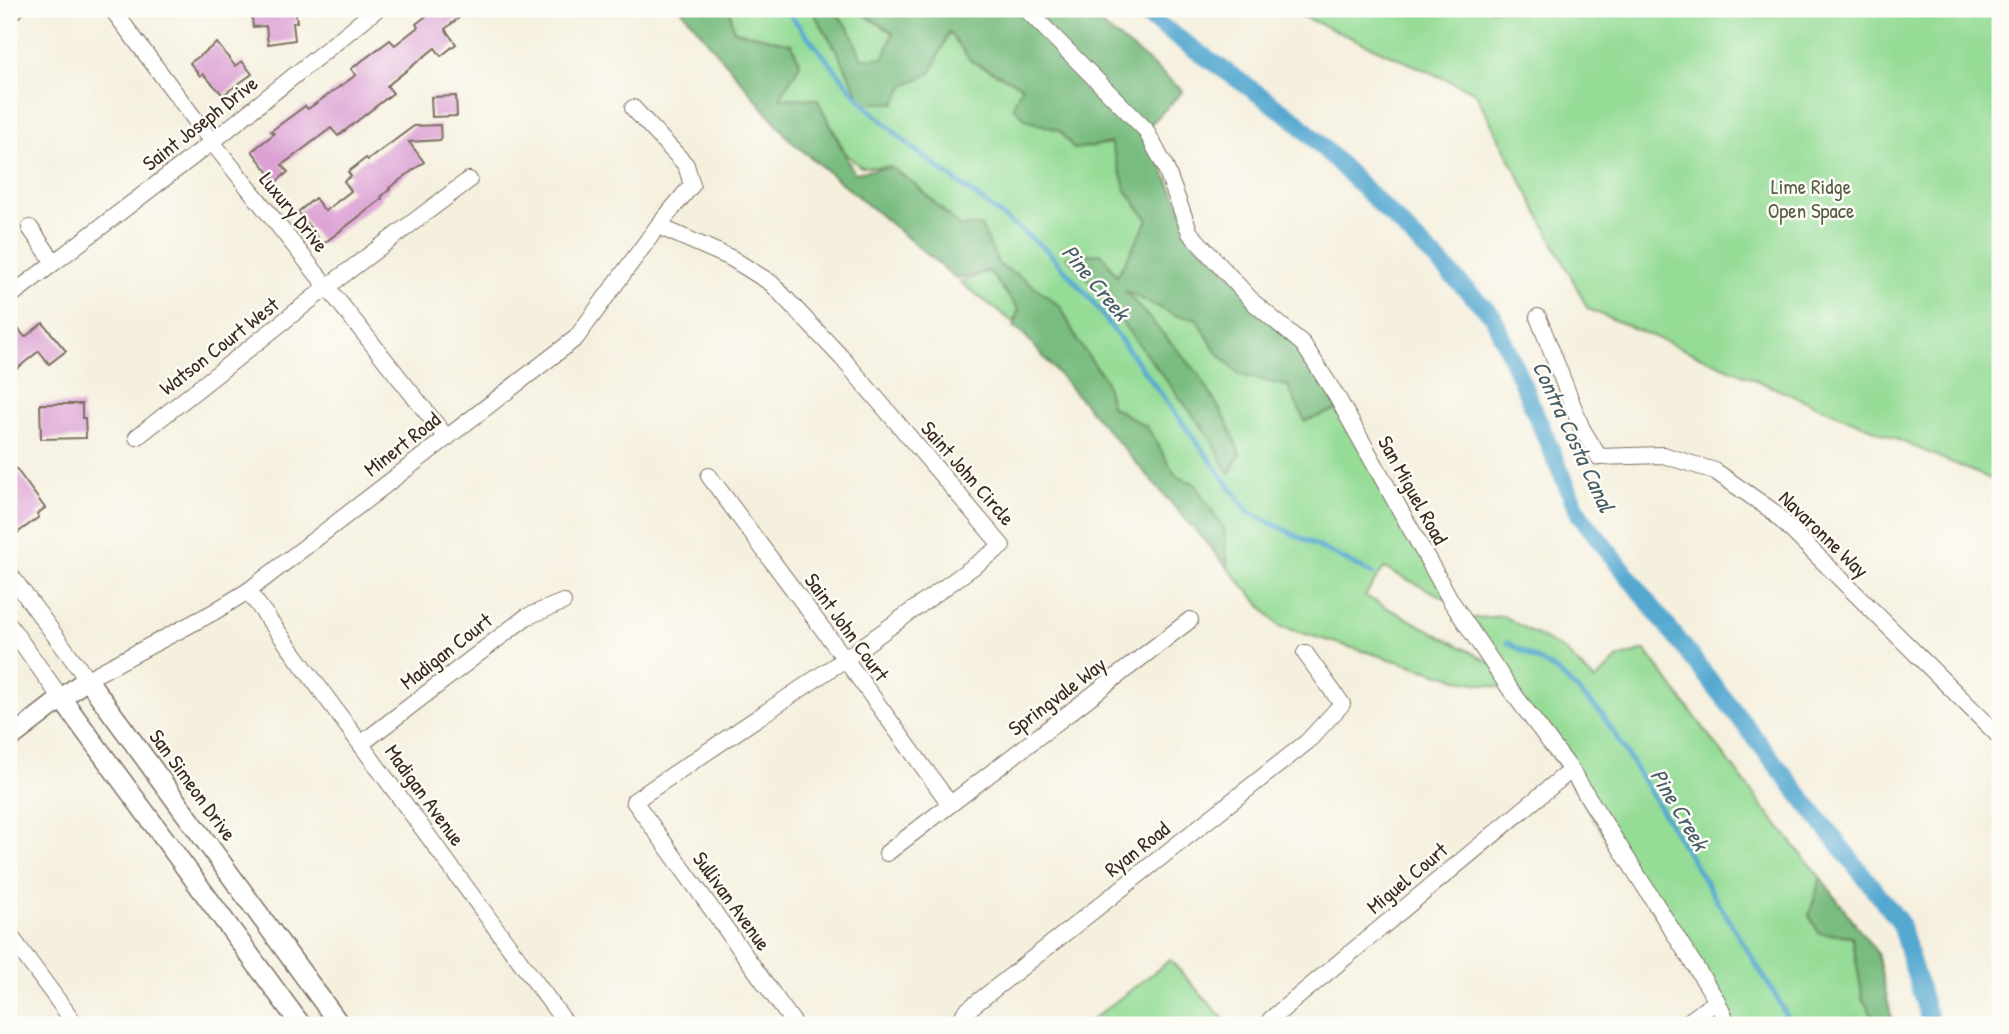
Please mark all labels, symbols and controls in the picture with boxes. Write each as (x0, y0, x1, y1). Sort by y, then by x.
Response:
street label: Saint Joseph Drive (136, 69, 264, 177)
street label: Luxury Drive (253, 166, 335, 258)
park label: Lime Ridge Open Space (1768, 172, 1854, 225)
water label: Pine Creek (1055, 237, 1138, 328)
street label: Watson Court West (153, 290, 285, 402)
water label: Contra Costa Canal (1525, 355, 1623, 517)
street label: Minert Road (358, 405, 446, 483)
street label: Saint John Circle (914, 414, 1022, 532)
street label: San Miguel Road (1371, 430, 1455, 550)
street label: Navaronne Way (1773, 484, 1875, 584)
street label: Saint John Court (798, 567, 897, 688)
street label: Madigan Court (394, 605, 499, 696)
street label: Springvale Way (1002, 650, 1112, 742)
street label: San Simeon Drive (143, 723, 243, 847)
street label: Madigan Avenue (378, 738, 472, 852)
water label: Pine Creek (1643, 762, 1718, 858)
street label: Ryan Road (1098, 814, 1176, 884)
street label: Miguel Court (1360, 835, 1454, 920)
street label: Sullivan Avenue (686, 846, 778, 956)

